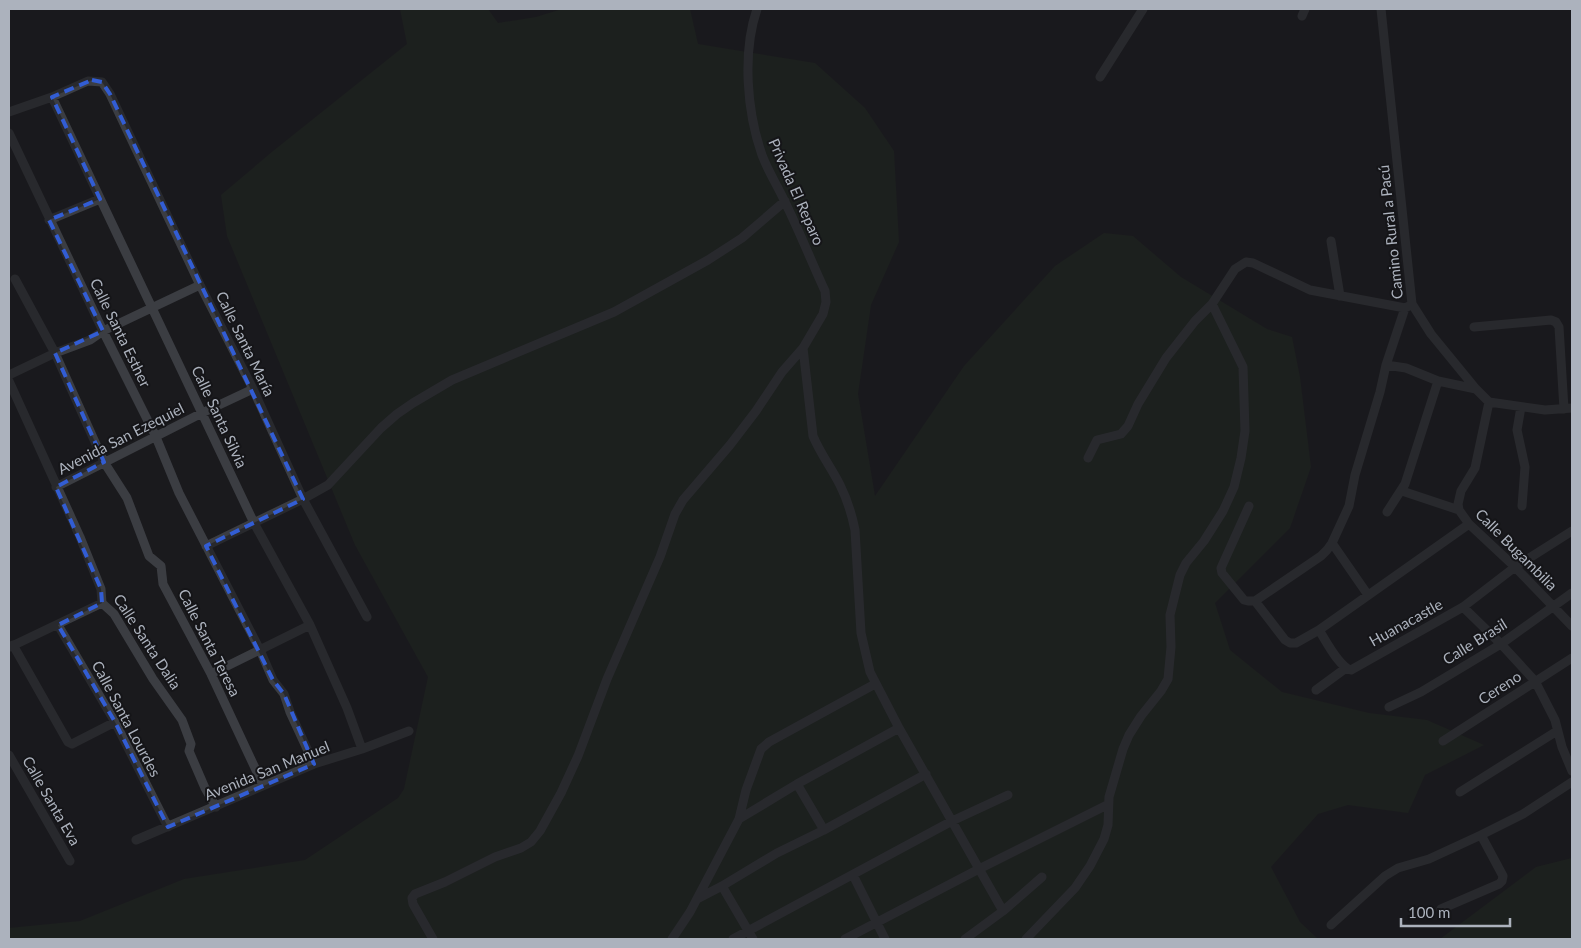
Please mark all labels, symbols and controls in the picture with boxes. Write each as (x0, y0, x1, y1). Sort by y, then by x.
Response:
street label: Privada El Reparo (765, 135, 829, 248)
street label: Camino Rural a Pacú (1374, 164, 1406, 300)
street label: Calle Santa Esther (87, 275, 155, 390)
street label: Calle Santa María (213, 288, 279, 399)
street label: Calle Santa Silvia (188, 363, 251, 471)
street label: Avenida San Ezequiel (54, 398, 187, 478)
street label: Calle Bugambilia (1472, 505, 1561, 594)
street label: Calle Santa Teresa (175, 586, 245, 699)
street label: Calle Santa Dalia (110, 590, 185, 692)
street label: Huanacastle (1366, 595, 1445, 650)
street label: Calle Brasil (1439, 614, 1510, 668)
street label: Calle Santa Lourdes (89, 657, 165, 780)
street label: Cereno (1475, 667, 1524, 708)
street label: Avenida San Manuel (201, 737, 332, 803)
street label: Calle Santa Eva (19, 753, 85, 848)
scale bar (1401, 896, 1510, 928)
text: 100 m (1408, 903, 1450, 921)

